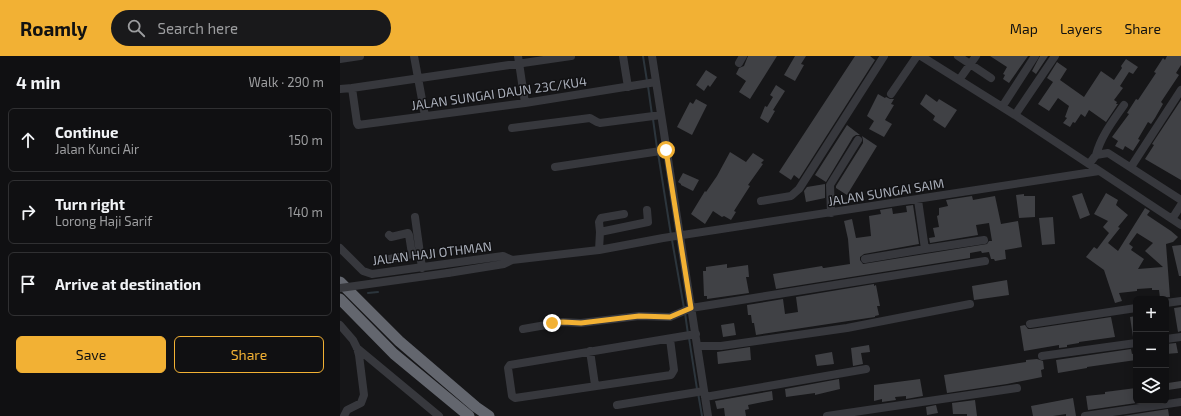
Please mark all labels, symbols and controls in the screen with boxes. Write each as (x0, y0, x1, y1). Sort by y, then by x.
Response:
search box (111, 10, 391, 46)
text: Roamly (20, 17, 87, 40)
icon: search (125, 17, 147, 39)
text: Search here (157, 19, 238, 37)
text: Map (1010, 20, 1038, 37)
text: Layers (1060, 20, 1102, 37)
text: Share (1124, 20, 1161, 37)
text: 4 min (16, 72, 60, 92)
street label: JALAN SUNGAI DAUN 23C/KU4 (410, 73, 588, 113)
text: Walk · 290 m (249, 74, 324, 90)
text: Continue (55, 123, 118, 141)
icon: ahead (17, 129, 39, 151)
text: 150 m (289, 132, 323, 148)
text: Jalan Kunci Air (55, 141, 139, 157)
route start (657, 141, 675, 159)
street label: JALAN SUNGAI SAIM (827, 175, 945, 209)
text: Turn right (55, 195, 125, 213)
icon: right (17, 201, 39, 223)
text: 140 m (288, 204, 323, 220)
text: Lorong Haji Sarif (55, 213, 152, 229)
street label: JALAN HAJI OTHMAN (371, 238, 493, 268)
icon: arrive (17, 273, 39, 295)
text: Arrive at destination (55, 275, 201, 293)
map controls (1133, 296, 1169, 404)
button: + (1133, 296, 1169, 332)
route end (543, 314, 561, 332)
button: − (1133, 332, 1169, 368)
button: Save (16, 336, 166, 373)
button: Share (174, 336, 324, 373)
button: layers (1133, 368, 1169, 404)

